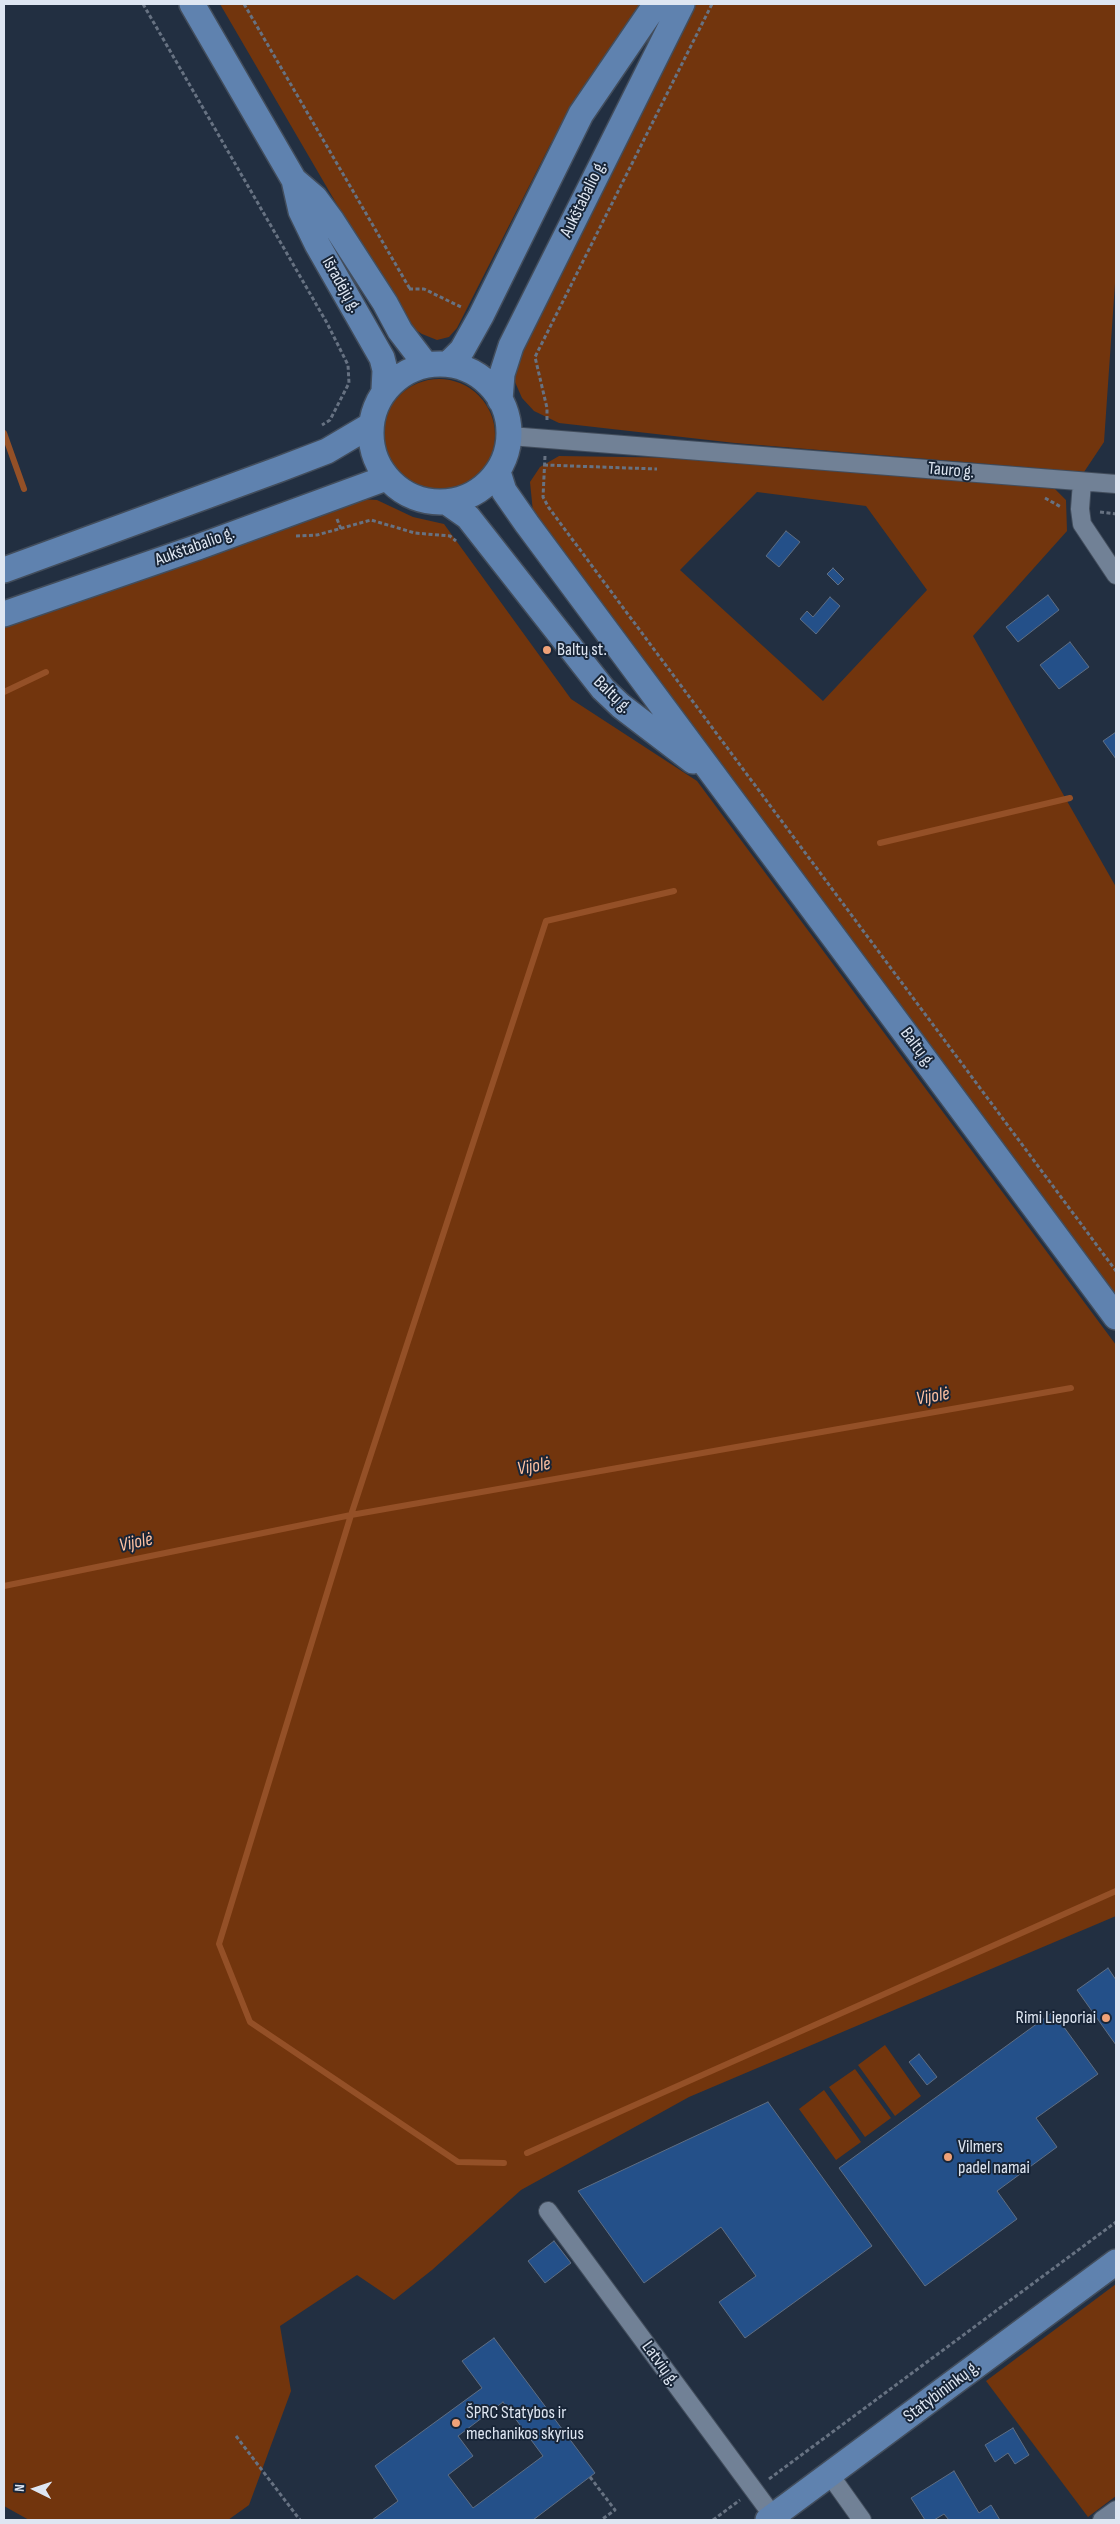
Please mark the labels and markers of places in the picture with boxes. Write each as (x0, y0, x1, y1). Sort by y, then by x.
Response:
place label: Baltų st. (557, 639, 607, 661)
marker: Baltų st. (541, 644, 553, 656)
place label: Rimi Lieporiai (1016, 2007, 1096, 2029)
marker: Rimi Lieporiai (1100, 2012, 1112, 2024)
place label: Vilmers padel namai (958, 2136, 1030, 2178)
marker: Vilmers padel namai (942, 2151, 954, 2163)
place label: ŠPRC Statybos ir mechanikos skyrius (466, 2402, 584, 2444)
marker: ŠPRC Statybos ir mechanikos skyrius (450, 2417, 462, 2429)

